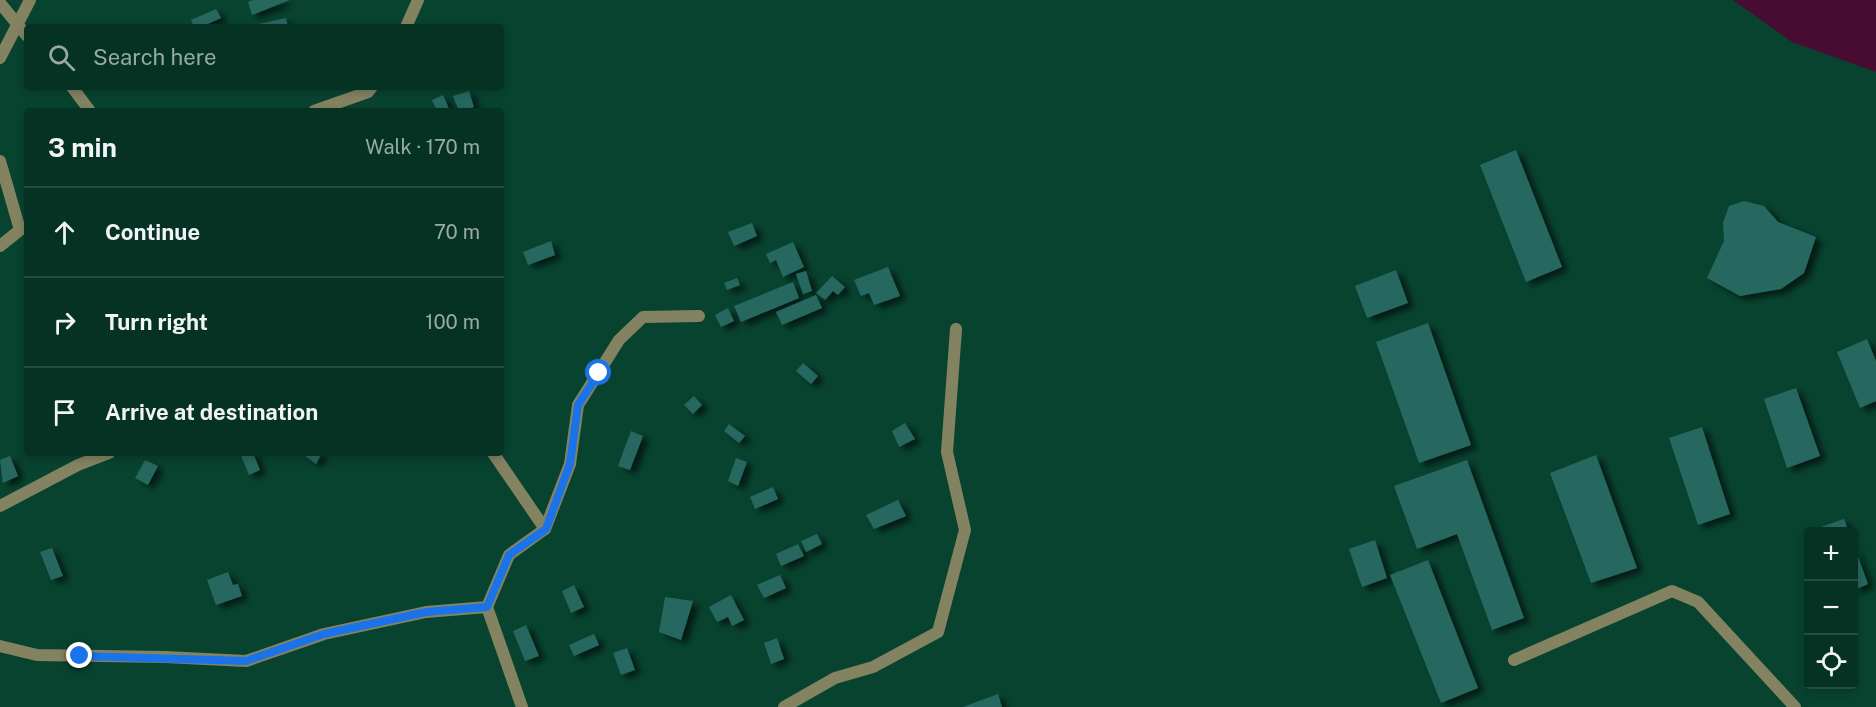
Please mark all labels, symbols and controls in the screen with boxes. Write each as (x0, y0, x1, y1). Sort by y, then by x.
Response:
search box (24, 24, 504, 90)
icon: search (45, 41, 78, 74)
text: Search here (93, 44, 217, 70)
text: 3 min (48, 132, 117, 163)
text: Walk · 170 m (365, 135, 480, 159)
icon: ahead (48, 216, 81, 249)
text: Continue (105, 219, 200, 245)
text: 70 m (434, 220, 480, 244)
icon: right (48, 306, 81, 339)
text: Turn right (105, 309, 208, 335)
text: 100 m (425, 310, 480, 334)
route start (585, 359, 611, 385)
icon: arrive (48, 396, 81, 429)
text: Arrive at destination (105, 399, 318, 425)
map controls (1804, 527, 1858, 689)
button: + (1804, 527, 1858, 581)
button: − (1804, 581, 1858, 635)
button: locate (1804, 635, 1858, 689)
route end (66, 642, 92, 668)

